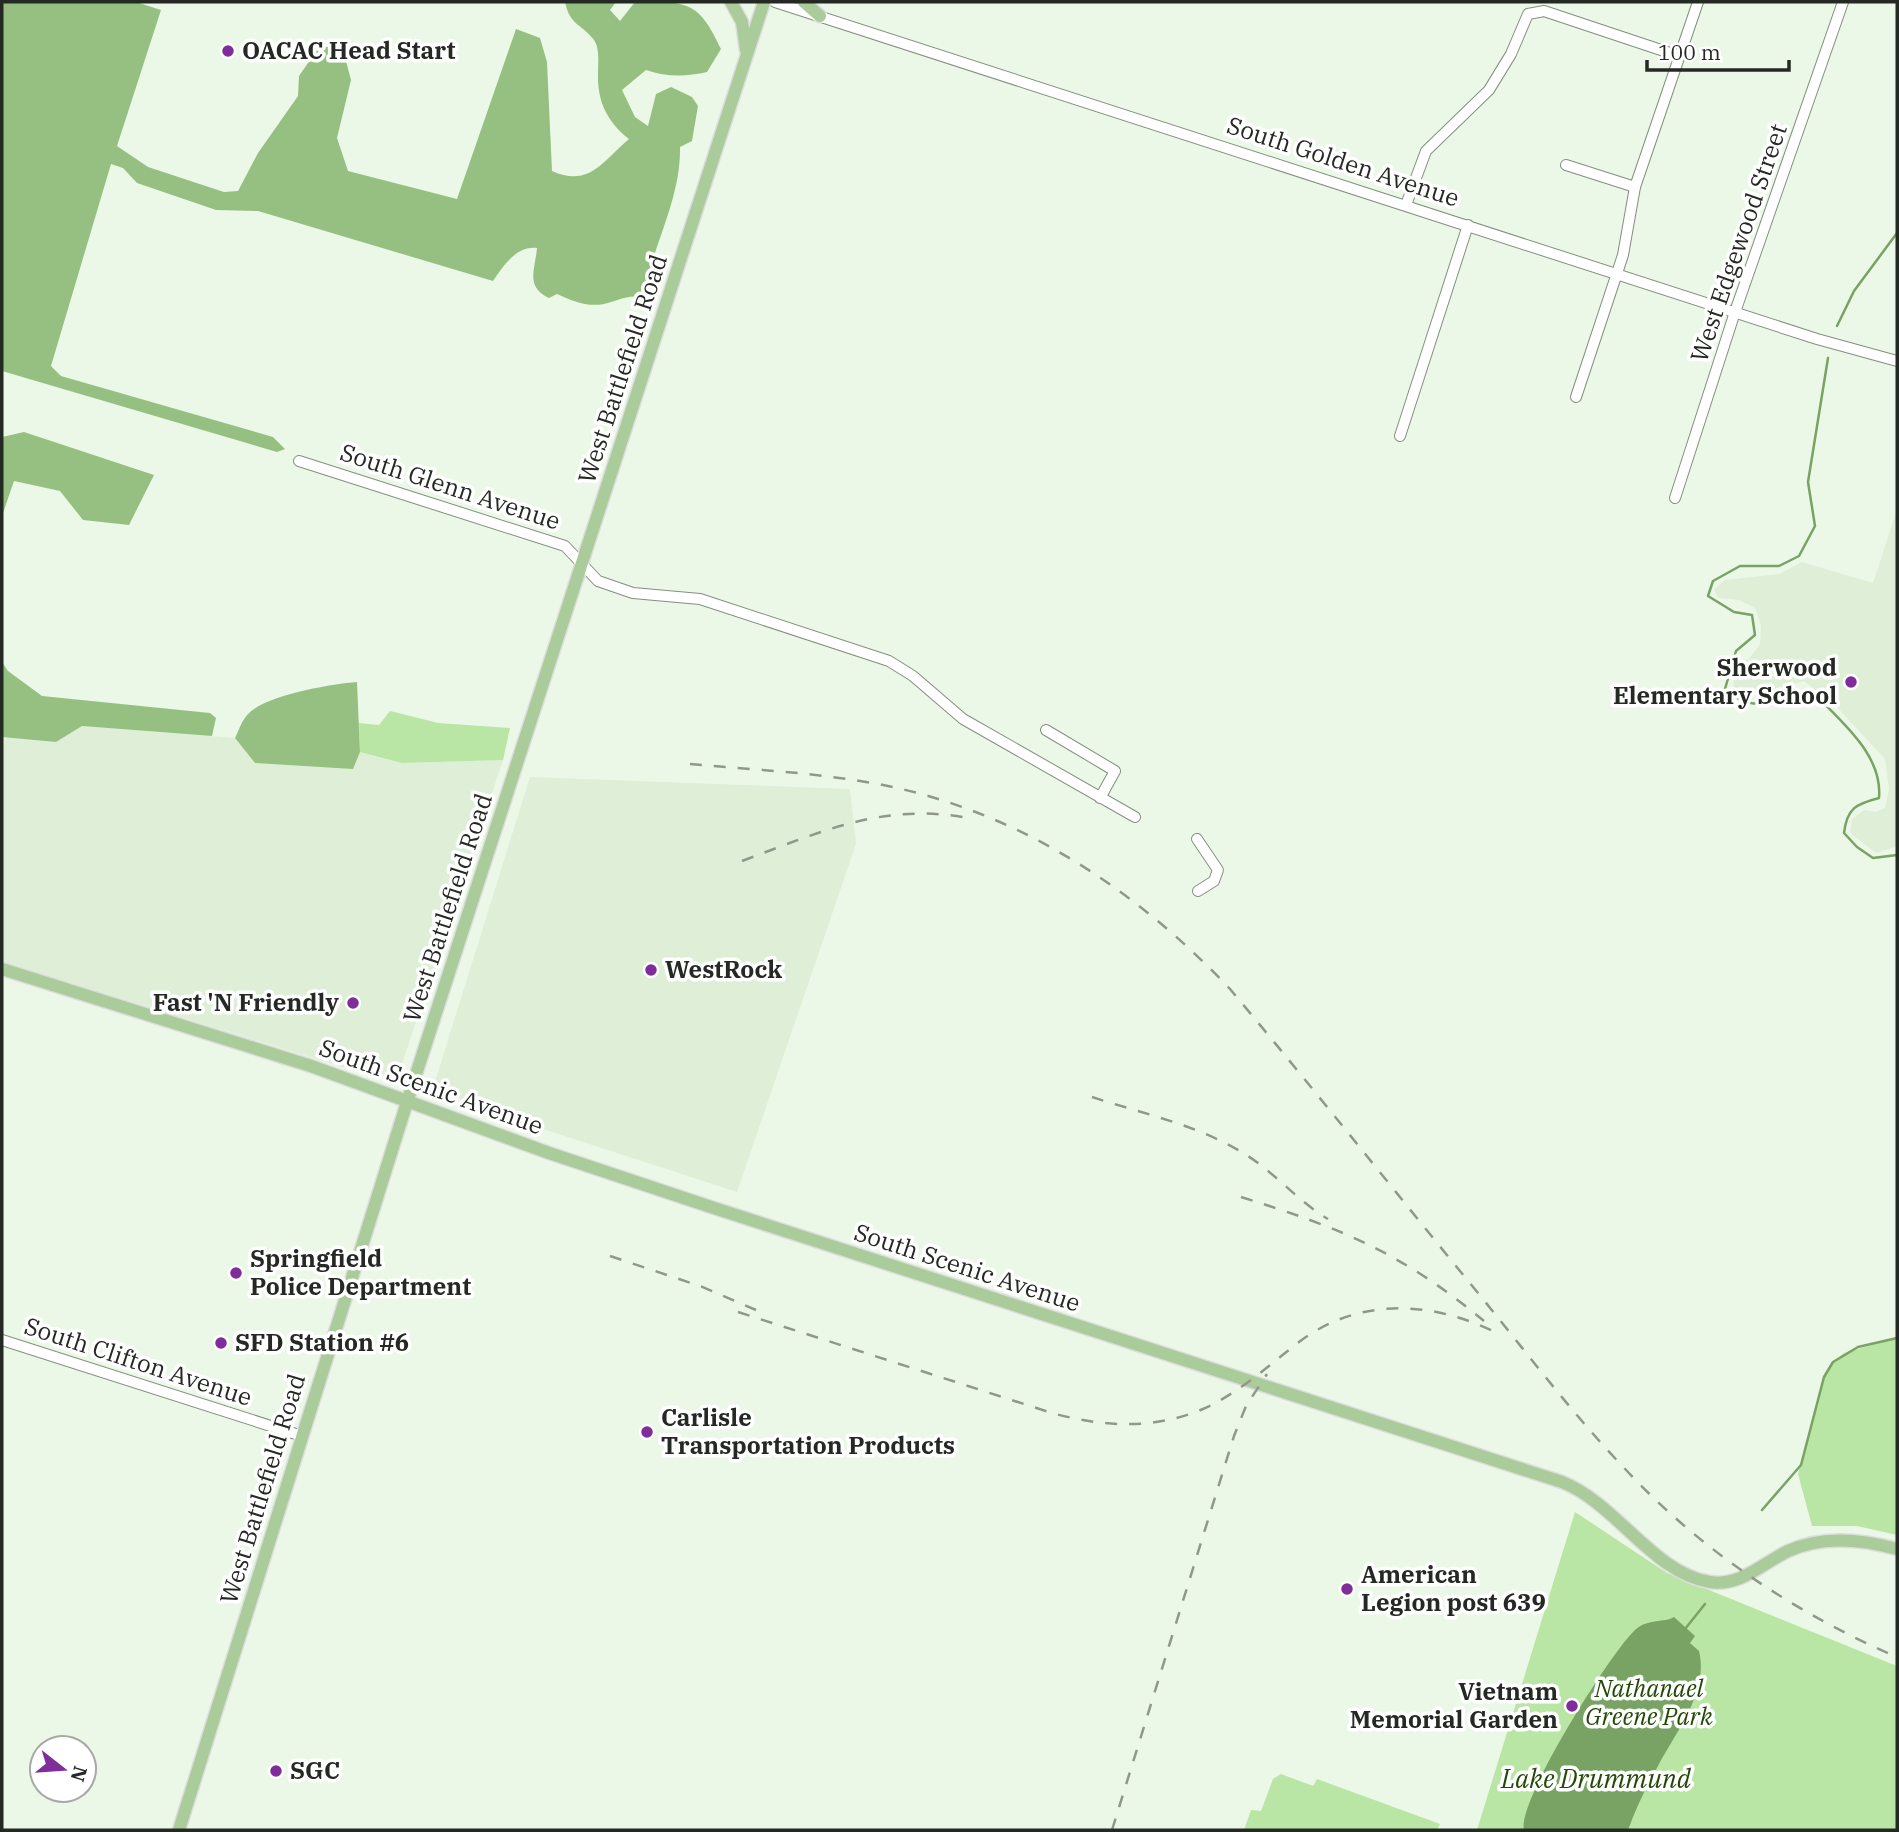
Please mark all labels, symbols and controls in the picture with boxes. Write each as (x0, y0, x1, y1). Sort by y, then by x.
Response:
scale bar (1647, 28, 1789, 72)
place label: OACAC Head Start (242, 34, 455, 66)
text: 100 m (1658, 38, 1721, 66)
marker: OACAC Head Start (220, 43, 236, 59)
street label: South Golden Avenue (1223, 108, 1463, 214)
street label: West Edgewood Street (1682, 119, 1794, 366)
street label: West Battlefield Road (570, 250, 674, 487)
street label: South Glenn Avenue (336, 435, 564, 537)
place label: Sherwood Elementary School (1613, 651, 1837, 711)
marker: Sherwood Elementary School (1843, 674, 1859, 690)
street label: West Battlefield Road (395, 789, 499, 1026)
place label: WestRock (665, 953, 782, 985)
marker: WestRock (643, 962, 659, 978)
place label: Fast 'N Friendly (153, 986, 339, 1018)
marker: Fast 'N Friendly (345, 995, 361, 1011)
street label: South Scenic Avenue (315, 1031, 548, 1141)
street label: South Scenic Avenue (850, 1215, 1084, 1319)
place label: Springfield Police Department (250, 1242, 471, 1302)
marker: Springfield Police Department (228, 1265, 244, 1281)
street label: South Clifton Avenue (21, 1309, 256, 1413)
place label: SFD Station #6 (235, 1326, 409, 1358)
marker: SFD Station #6 (213, 1335, 229, 1351)
street label: West Battlefield Road (212, 1370, 312, 1608)
place label: Carlisle Transportation Products (661, 1401, 955, 1461)
marker: Carlisle Transportation Products (639, 1424, 655, 1440)
place label: American Legion post 639 (1361, 1558, 1546, 1618)
marker: American Legion post 639 (1339, 1581, 1355, 1597)
park label: Nathanael Greene Park (1585, 1672, 1713, 1732)
place label: Vietnam Memorial Garden (1350, 1675, 1558, 1735)
marker: Vietnam Memorial Garden (1564, 1698, 1580, 1714)
north arrow (28, 1734, 98, 1804)
place label: SGC (290, 1754, 340, 1786)
water label: Lake Drummund (1500, 1761, 1692, 1795)
text: N (66, 1763, 93, 1785)
marker: SGC (268, 1763, 284, 1779)

